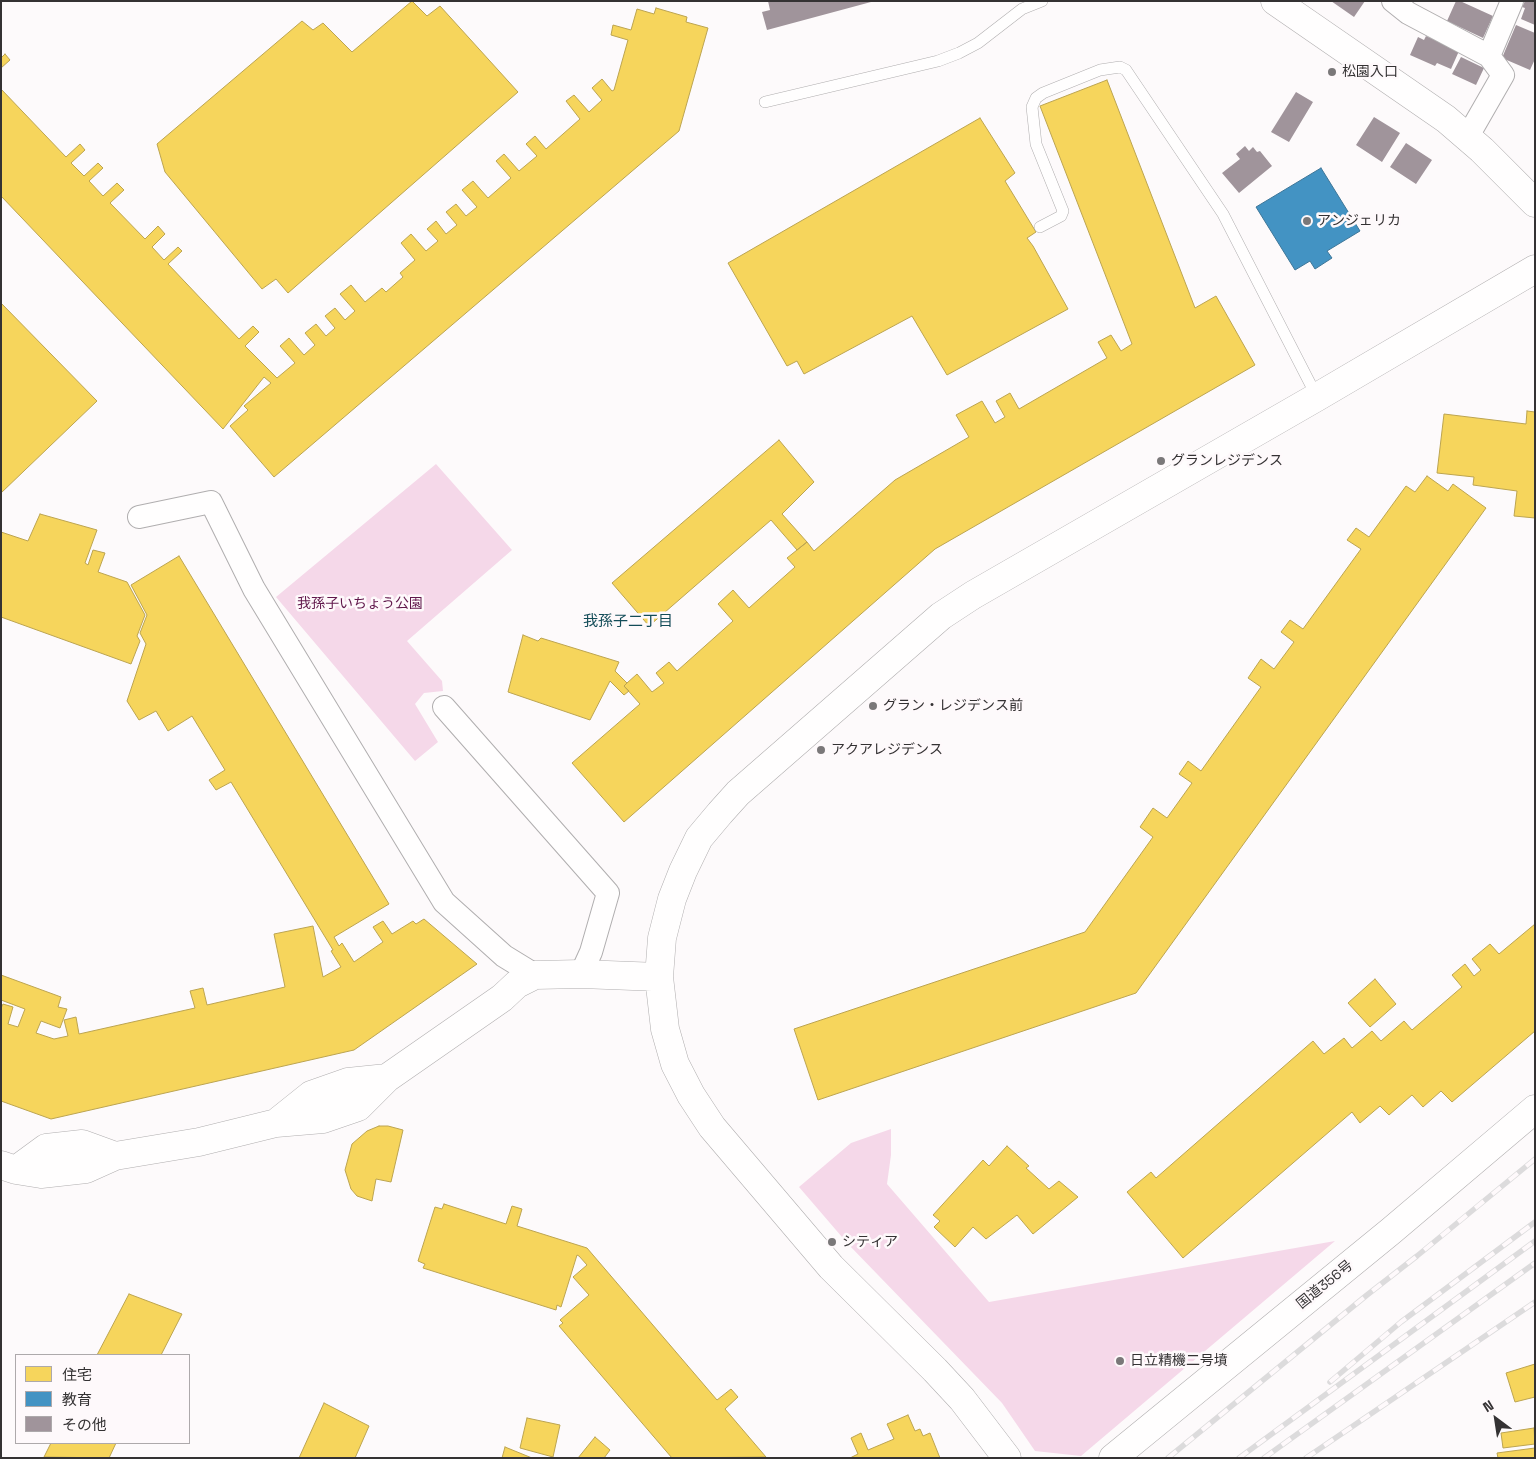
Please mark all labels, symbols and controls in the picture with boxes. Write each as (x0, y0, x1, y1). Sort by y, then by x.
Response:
place label: 松園入口 (1342, 64, 1398, 80)
marker: 松園入口 (1326, 66, 1338, 78)
place label: アンジェリカ (1317, 213, 1401, 229)
marker: アンジェリカ (1301, 215, 1313, 227)
place label: グランレジデンス (1171, 453, 1283, 469)
marker: グランレジデンス (1155, 455, 1167, 467)
park label: 我孫子いちょう公園 (297, 596, 423, 612)
district label: 我孫子二丁目 (583, 613, 673, 631)
place label: グラン・レジデンス前 (883, 698, 1023, 714)
marker: グラン・レジデンス前 (867, 700, 879, 712)
place label: アクアレジデンス (831, 742, 943, 758)
marker: アクアレジデンス (815, 744, 827, 756)
place label: シティア (842, 1234, 898, 1250)
marker: シティア (826, 1236, 838, 1248)
street label: 国道356号 (1294, 1257, 1356, 1313)
place label: 日立精機二号墳 (1130, 1353, 1228, 1369)
legend (15, 1354, 190, 1444)
marker: 日立精機二号墳 (1114, 1355, 1126, 1367)
text: 住宅 (62, 1365, 92, 1384)
text: 教育 (62, 1390, 92, 1409)
north arrow (1471, 1394, 1521, 1444)
text: N (1480, 1396, 1497, 1416)
text: その他 (62, 1415, 107, 1434)

